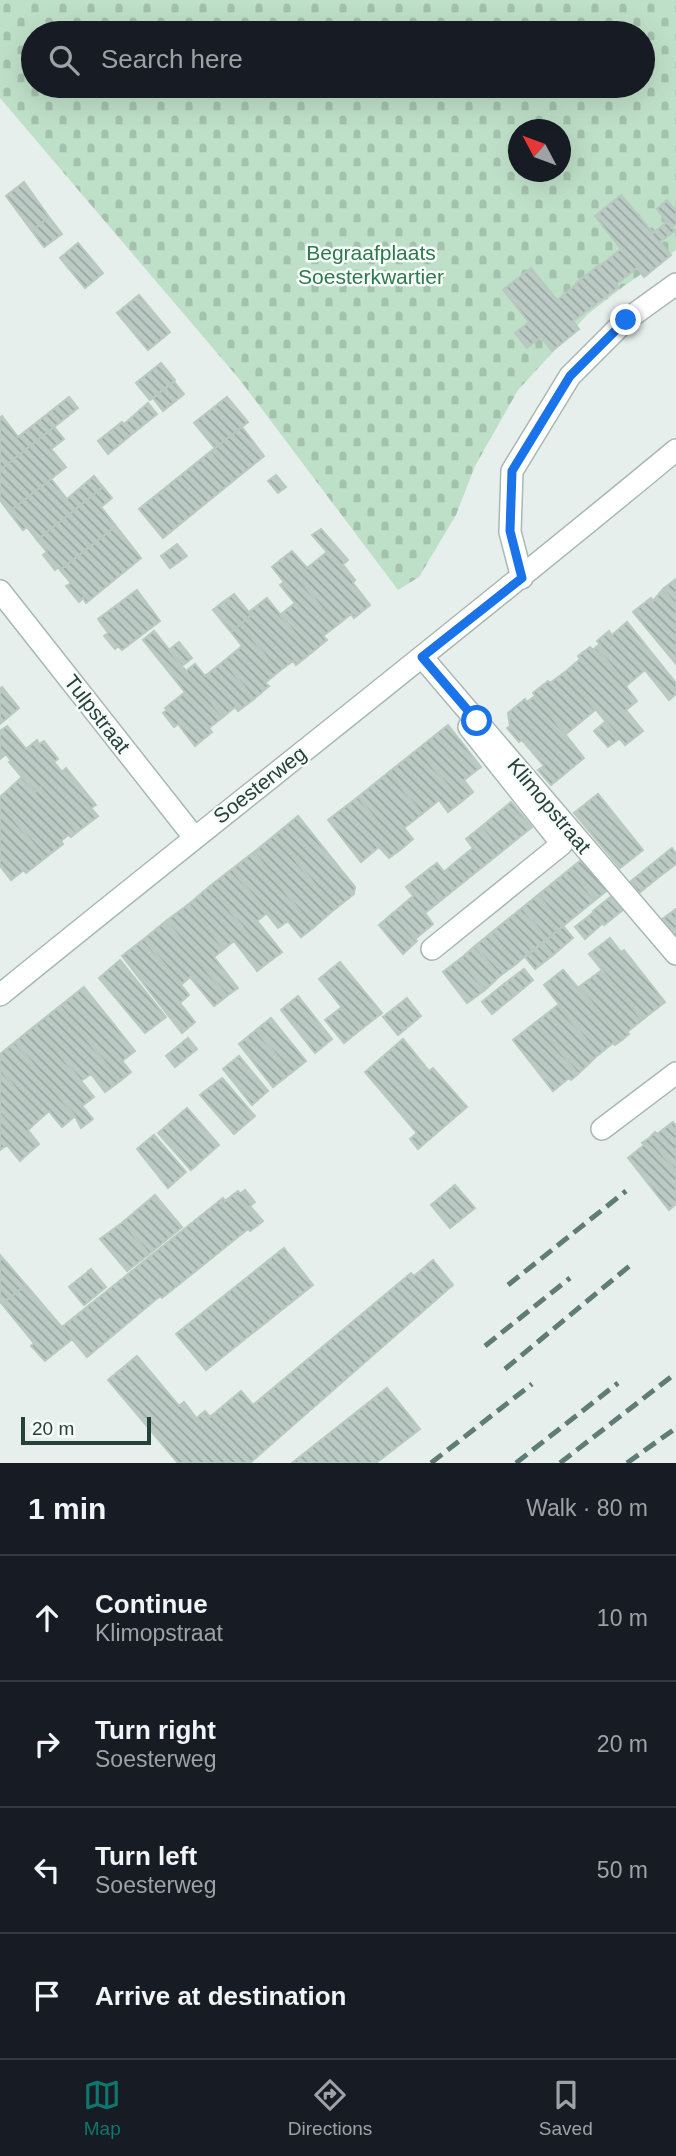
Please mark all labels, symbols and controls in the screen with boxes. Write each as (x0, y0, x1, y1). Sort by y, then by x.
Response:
search box (21, 21, 655, 98)
icon: search (45, 41, 83, 79)
text: Search here (101, 44, 243, 74)
north arrow (508, 119, 571, 182)
park label: Begraafplaats Soesterkwartier (298, 241, 444, 288)
route end (610, 304, 641, 335)
street label: Tulpstraat (60, 670, 135, 757)
route start (461, 705, 492, 736)
street label: Soesterweg (209, 741, 310, 828)
street label: Klimopstraat (503, 754, 596, 858)
scale bar (21, 1414, 150, 1446)
text: 20 m (32, 1418, 74, 1439)
text: 1 min (28, 1492, 106, 1525)
text: Walk · 80 m (526, 1495, 648, 1521)
text: Continue (95, 1589, 208, 1619)
icon: ahead (28, 1599, 66, 1637)
text: 10 m (597, 1605, 648, 1631)
text: Klimopstraat (95, 1620, 223, 1646)
text: Turn right (95, 1715, 216, 1745)
icon: right (28, 1725, 66, 1763)
text: 20 m (597, 1731, 648, 1757)
text: Soesterweg (95, 1746, 216, 1772)
text: Turn left (95, 1841, 197, 1871)
icon: left (28, 1851, 66, 1889)
text: 50 m (597, 1857, 648, 1883)
text: Soesterweg (95, 1872, 216, 1898)
icon: arrive (28, 1977, 66, 2015)
text: Arrive at destination (95, 1981, 346, 2011)
tab: Map (83, 2076, 121, 2140)
tab: Directions (288, 2076, 372, 2140)
tab: Saved (539, 2076, 593, 2140)

